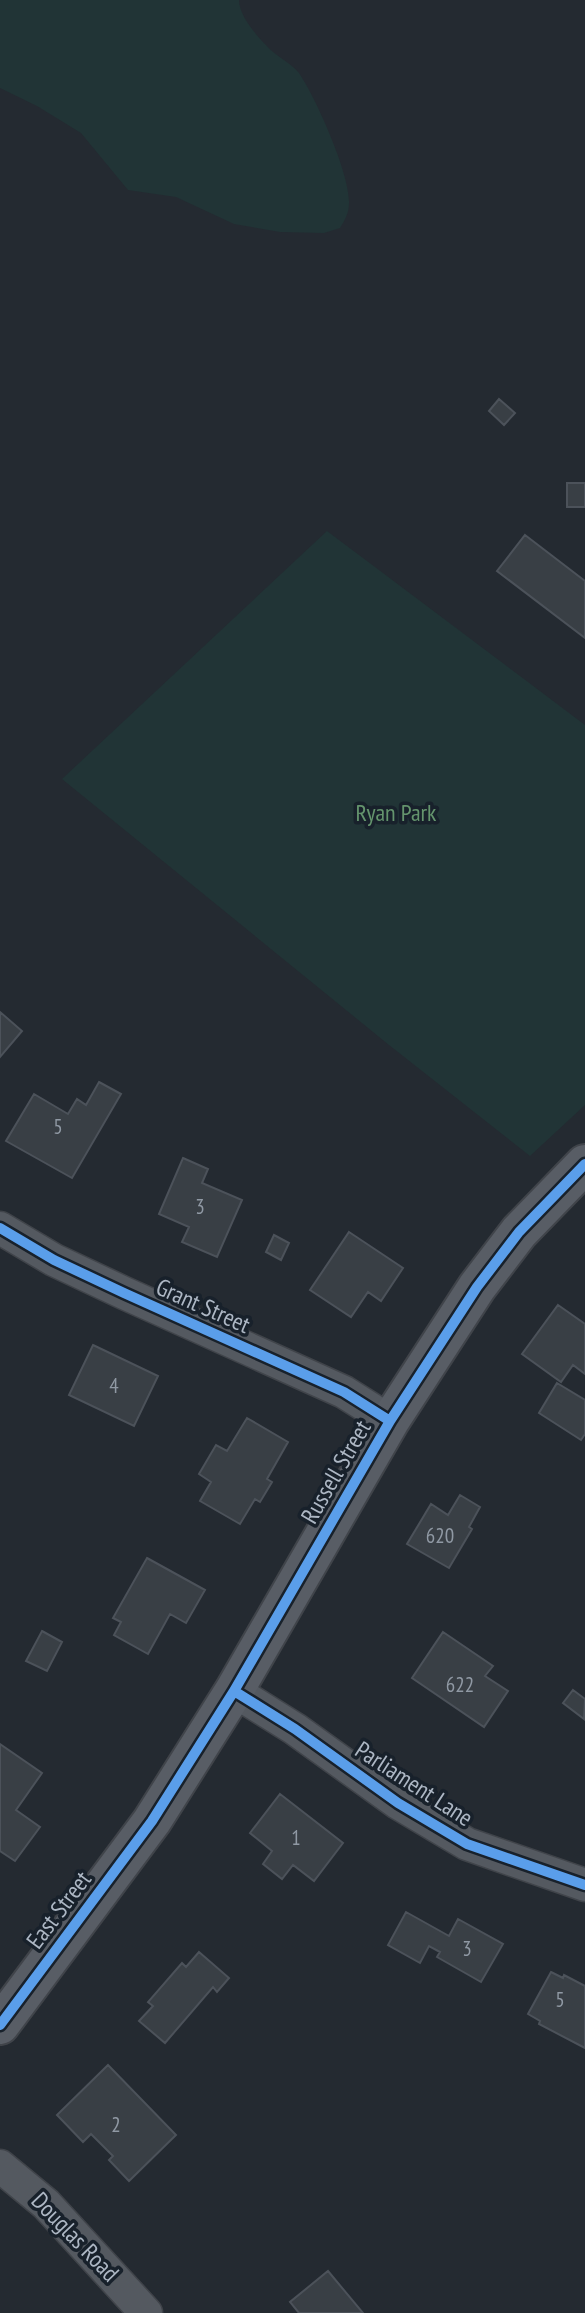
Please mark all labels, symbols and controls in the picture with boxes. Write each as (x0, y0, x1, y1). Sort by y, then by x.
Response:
park label: Ryan Park (356, 797, 437, 828)
house number: 5 (53, 1113, 63, 1140)
house number: 3 (195, 1193, 205, 1220)
street label: Grant Street (151, 1271, 255, 1340)
house number: 4 (109, 1372, 119, 1399)
street label: Russell Street (294, 1414, 378, 1529)
house number: 620 (426, 1522, 454, 1549)
house number: 622 (446, 1671, 474, 1698)
street label: Parliament Lane (350, 1734, 479, 1833)
house number: 1 (291, 1824, 301, 1851)
street label: East Street (19, 1864, 98, 1955)
house number: 3 (462, 1935, 472, 1962)
house number: 5 (555, 1986, 565, 2013)
house number: 2 (111, 2111, 121, 2138)
street label: Douglas Road (25, 2185, 126, 2288)

